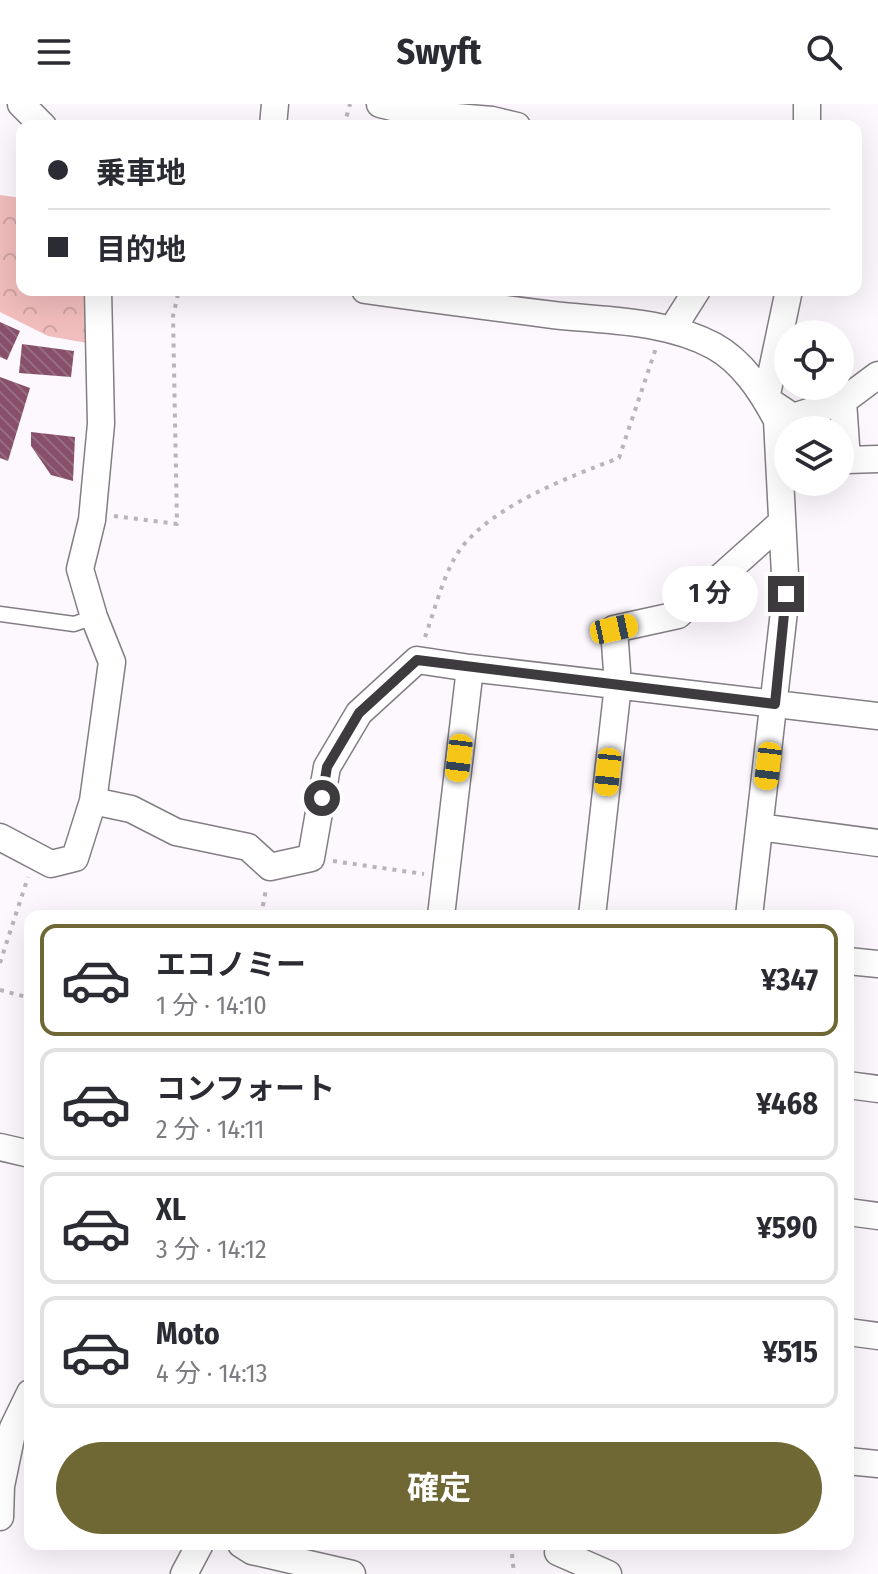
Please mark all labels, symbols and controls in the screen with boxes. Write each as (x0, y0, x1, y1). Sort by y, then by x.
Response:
icon: menu (32, 30, 76, 74)
text: Swyft (396, 30, 482, 74)
icon: search (802, 30, 846, 74)
text: 乗車地 (96, 155, 186, 191)
text: 目的地 (96, 232, 186, 268)
map controls (774, 320, 854, 496)
button: locate (774, 320, 854, 400)
button: layers (774, 416, 854, 496)
callout: 1 分 (662, 566, 758, 622)
route end (768, 576, 804, 612)
text: 1 分 (689, 578, 731, 609)
car (588, 612, 640, 646)
car (444, 733, 474, 783)
car (753, 741, 783, 791)
car (594, 747, 622, 797)
route start (304, 780, 340, 816)
icon: car (60, 944, 132, 1016)
text: エコノミー (156, 947, 306, 983)
text: ¥347 (761, 962, 818, 998)
text: 1 分 · 14:10 (156, 990, 267, 1021)
icon: car (60, 1068, 132, 1140)
text: コンフォート (156, 1071, 335, 1107)
text: ¥468 (756, 1086, 818, 1122)
text: 2 分 · 14:11 (156, 1114, 264, 1145)
icon: car (60, 1192, 132, 1264)
text: XL (156, 1192, 186, 1228)
text: ¥590 (757, 1210, 818, 1246)
text: 3 分 · 14:12 (156, 1234, 266, 1265)
icon: car (60, 1316, 132, 1388)
text: Moto (156, 1316, 220, 1352)
text: ¥515 (762, 1334, 818, 1370)
text: 4 分 · 14:13 (156, 1358, 267, 1389)
button: 確定 (56, 1442, 822, 1534)

